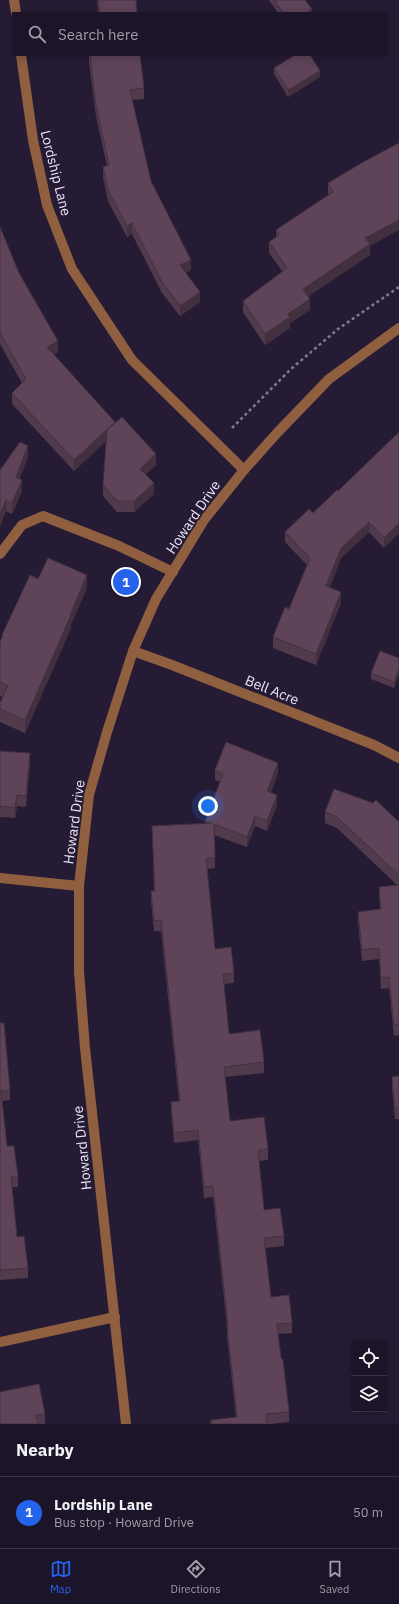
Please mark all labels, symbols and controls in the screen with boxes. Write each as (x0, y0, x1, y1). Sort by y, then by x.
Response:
search box (12, 12, 387, 56)
icon: search (26, 23, 48, 45)
text: Search here (58, 25, 138, 44)
street label: Lordship Lane (37, 128, 75, 218)
street label: Howard Drive (162, 477, 224, 557)
pin: 1 (113, 567, 139, 597)
street label: Bell Acre (242, 671, 302, 709)
street label: Howard Drive (59, 778, 89, 865)
your location (198, 796, 218, 816)
street label: Howard Drive (69, 1105, 95, 1191)
map controls (351, 1340, 387, 1412)
button: locate (351, 1340, 387, 1376)
button: layers (351, 1376, 387, 1412)
text: Nearby (16, 1439, 74, 1461)
text: Lordship Lane (54, 1495, 153, 1514)
text: 1 (25, 1504, 33, 1521)
text: 50 m (353, 1504, 383, 1521)
text: Bus stop · Howard Drive (54, 1514, 194, 1531)
tab: Map (50, 1558, 72, 1596)
tab: Directions (171, 1558, 221, 1596)
tab: Saved (320, 1558, 349, 1596)

